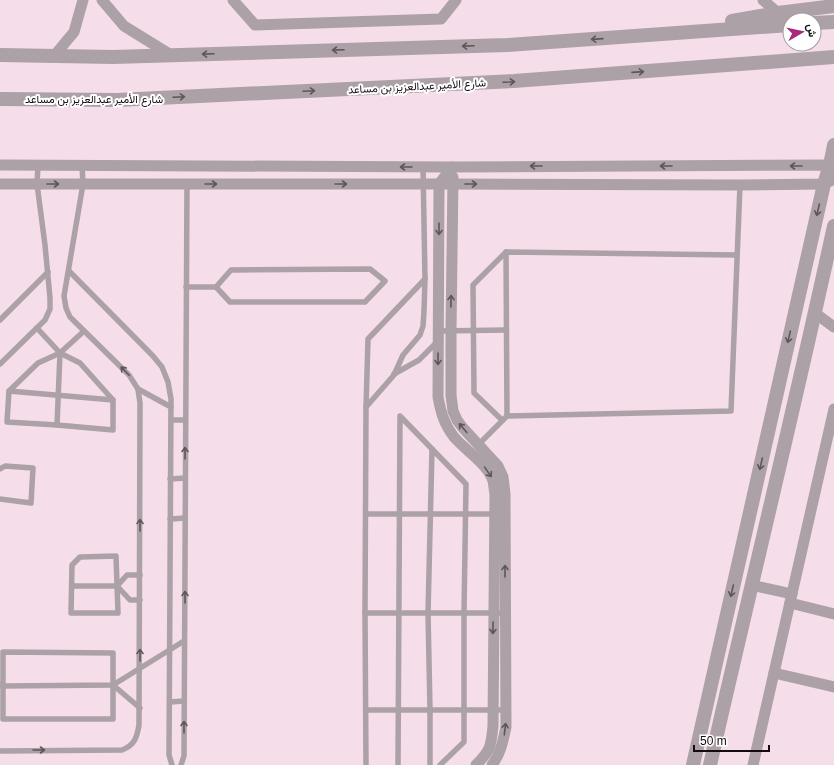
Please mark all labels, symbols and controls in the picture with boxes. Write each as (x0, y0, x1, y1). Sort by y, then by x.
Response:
north arrow (782, 12, 822, 52)
text: ش (804, 23, 819, 38)
one-way arrow (591, 35, 604, 42)
one-way arrow (462, 42, 475, 50)
one-way arrow (332, 46, 345, 54)
one-way arrow (202, 50, 215, 58)
one-way arrow (631, 68, 644, 75)
street label: شارع الأمير عبدالعزيز بن مساعد (348, 76, 487, 98)
one-way arrow (502, 78, 515, 85)
one-way arrow (302, 87, 315, 95)
street label: شارع الأمير عبدالعزيز بن مساعد (25, 93, 163, 107)
one-way arrow (172, 94, 185, 101)
one-way arrow (530, 162, 543, 170)
one-way arrow (660, 162, 673, 170)
one-way arrow (790, 162, 803, 169)
one-way arrow (400, 163, 413, 170)
one-way arrow (46, 180, 59, 188)
one-way arrow (204, 180, 217, 188)
one-way arrow (334, 180, 347, 188)
one-way arrow (464, 180, 477, 188)
one-way arrow (813, 204, 821, 217)
one-way arrow (435, 222, 443, 235)
one-way arrow (447, 295, 455, 308)
one-way arrow (785, 330, 793, 343)
one-way arrow (434, 352, 442, 365)
one-way arrow (120, 366, 130, 376)
one-way arrow (459, 423, 468, 434)
one-way arrow (181, 447, 189, 460)
one-way arrow (756, 457, 764, 470)
one-way arrow (484, 466, 492, 477)
one-way arrow (136, 519, 144, 532)
one-way arrow (501, 565, 509, 578)
one-way arrow (727, 584, 735, 597)
one-way arrow (181, 591, 188, 604)
one-way arrow (489, 621, 497, 634)
one-way arrow (136, 649, 144, 662)
one-way arrow (180, 721, 188, 734)
one-way arrow (501, 723, 509, 736)
scale bar (694, 727, 769, 753)
text: 50 m (700, 734, 727, 748)
one-way arrow (32, 746, 45, 754)

